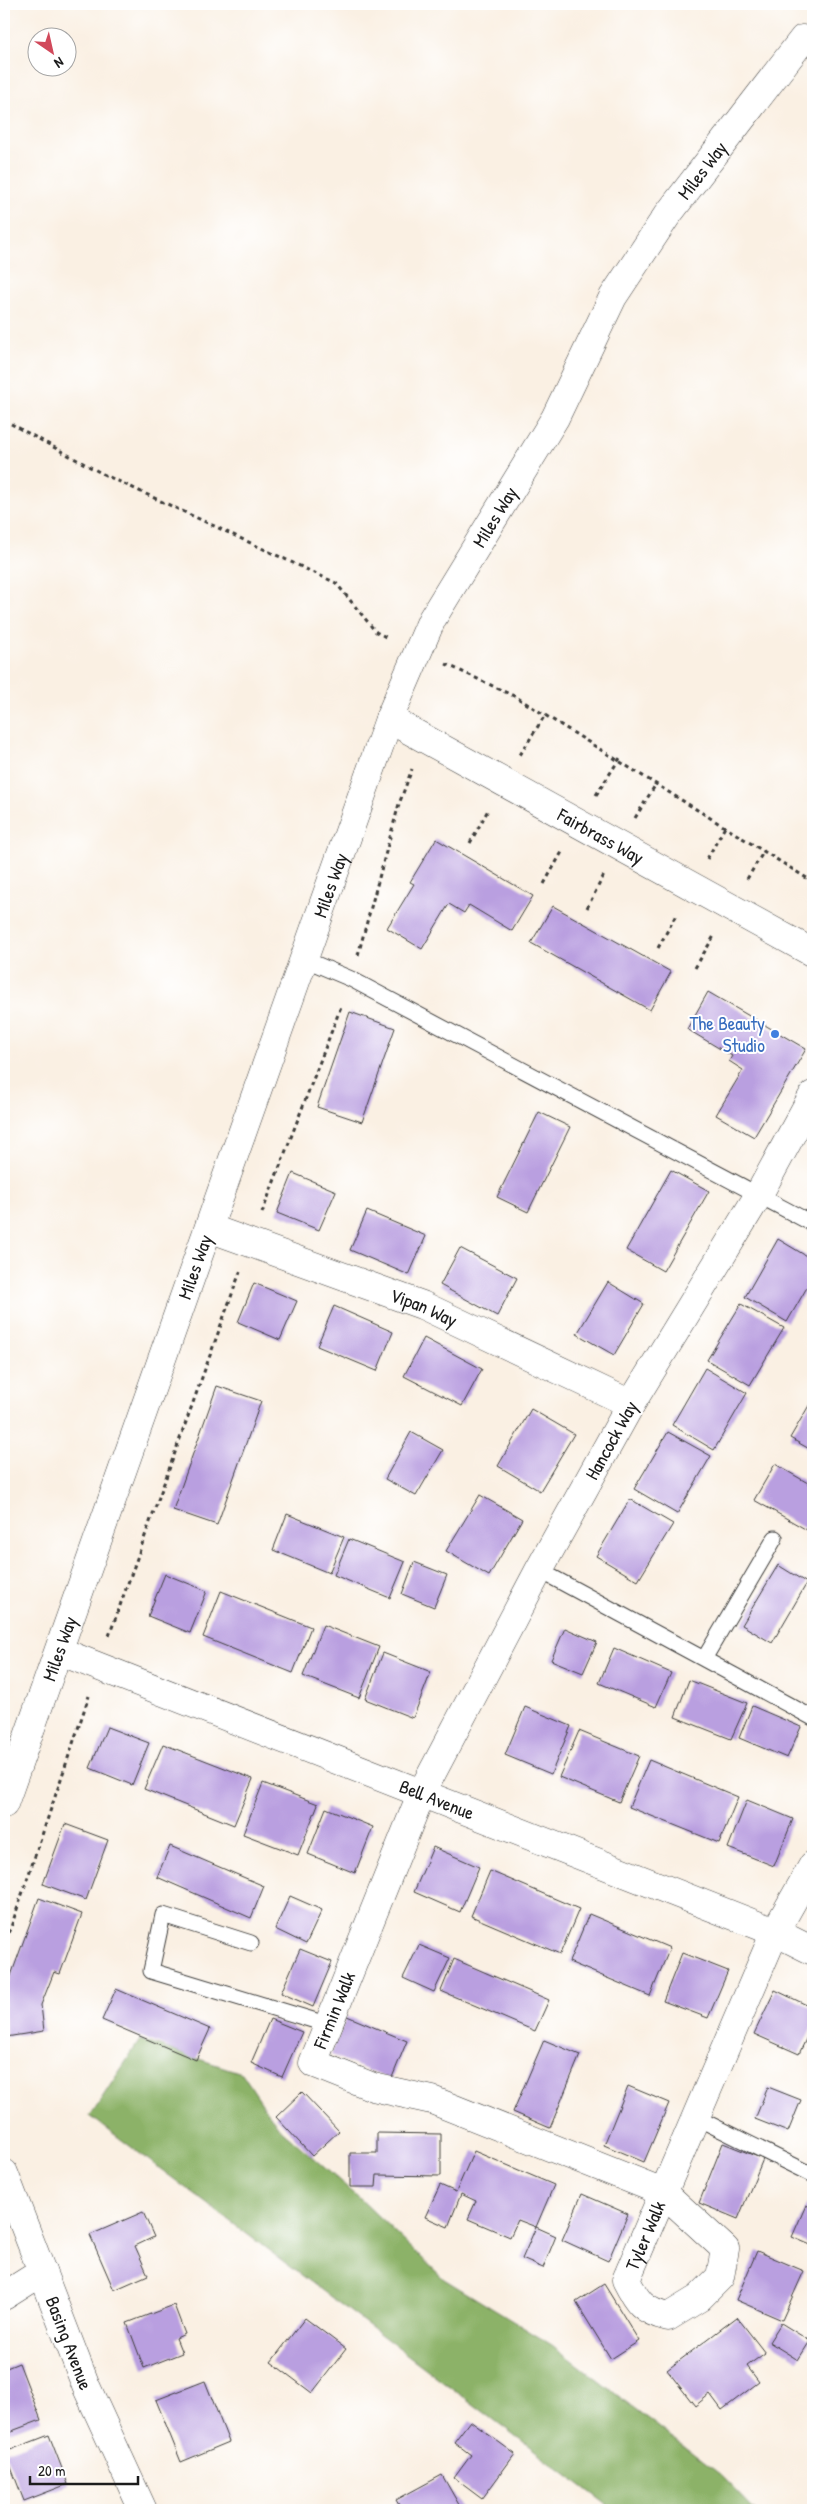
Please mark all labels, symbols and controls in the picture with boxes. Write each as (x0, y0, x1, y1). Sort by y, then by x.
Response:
north arrow (28, 28, 78, 78)
text: N (51, 53, 68, 73)
street label: Miles Way (671, 136, 733, 205)
street label: Miles Way (466, 481, 523, 552)
street label: Fairbrass Way (552, 801, 649, 870)
street label: Miles Way (307, 849, 354, 921)
place label: The Beauty Studio (689, 1010, 765, 1058)
marker: The Beauty Studio (769, 1028, 781, 1040)
street label: Miles Way (171, 1231, 218, 1303)
street label: Vipan Way (387, 1282, 462, 1333)
street label: Hancock Way (579, 1396, 643, 1484)
street label: Miles Way (36, 1613, 83, 1684)
street label: Bell Avenue (396, 1773, 478, 1826)
street label: Firmin Walk (306, 1968, 361, 2053)
street label: Tyler Walk (619, 2197, 671, 2274)
street label: Basing Avenue (40, 2292, 99, 2394)
scale bar (30, 2454, 138, 2486)
text: 20 m (38, 2460, 65, 2481)

